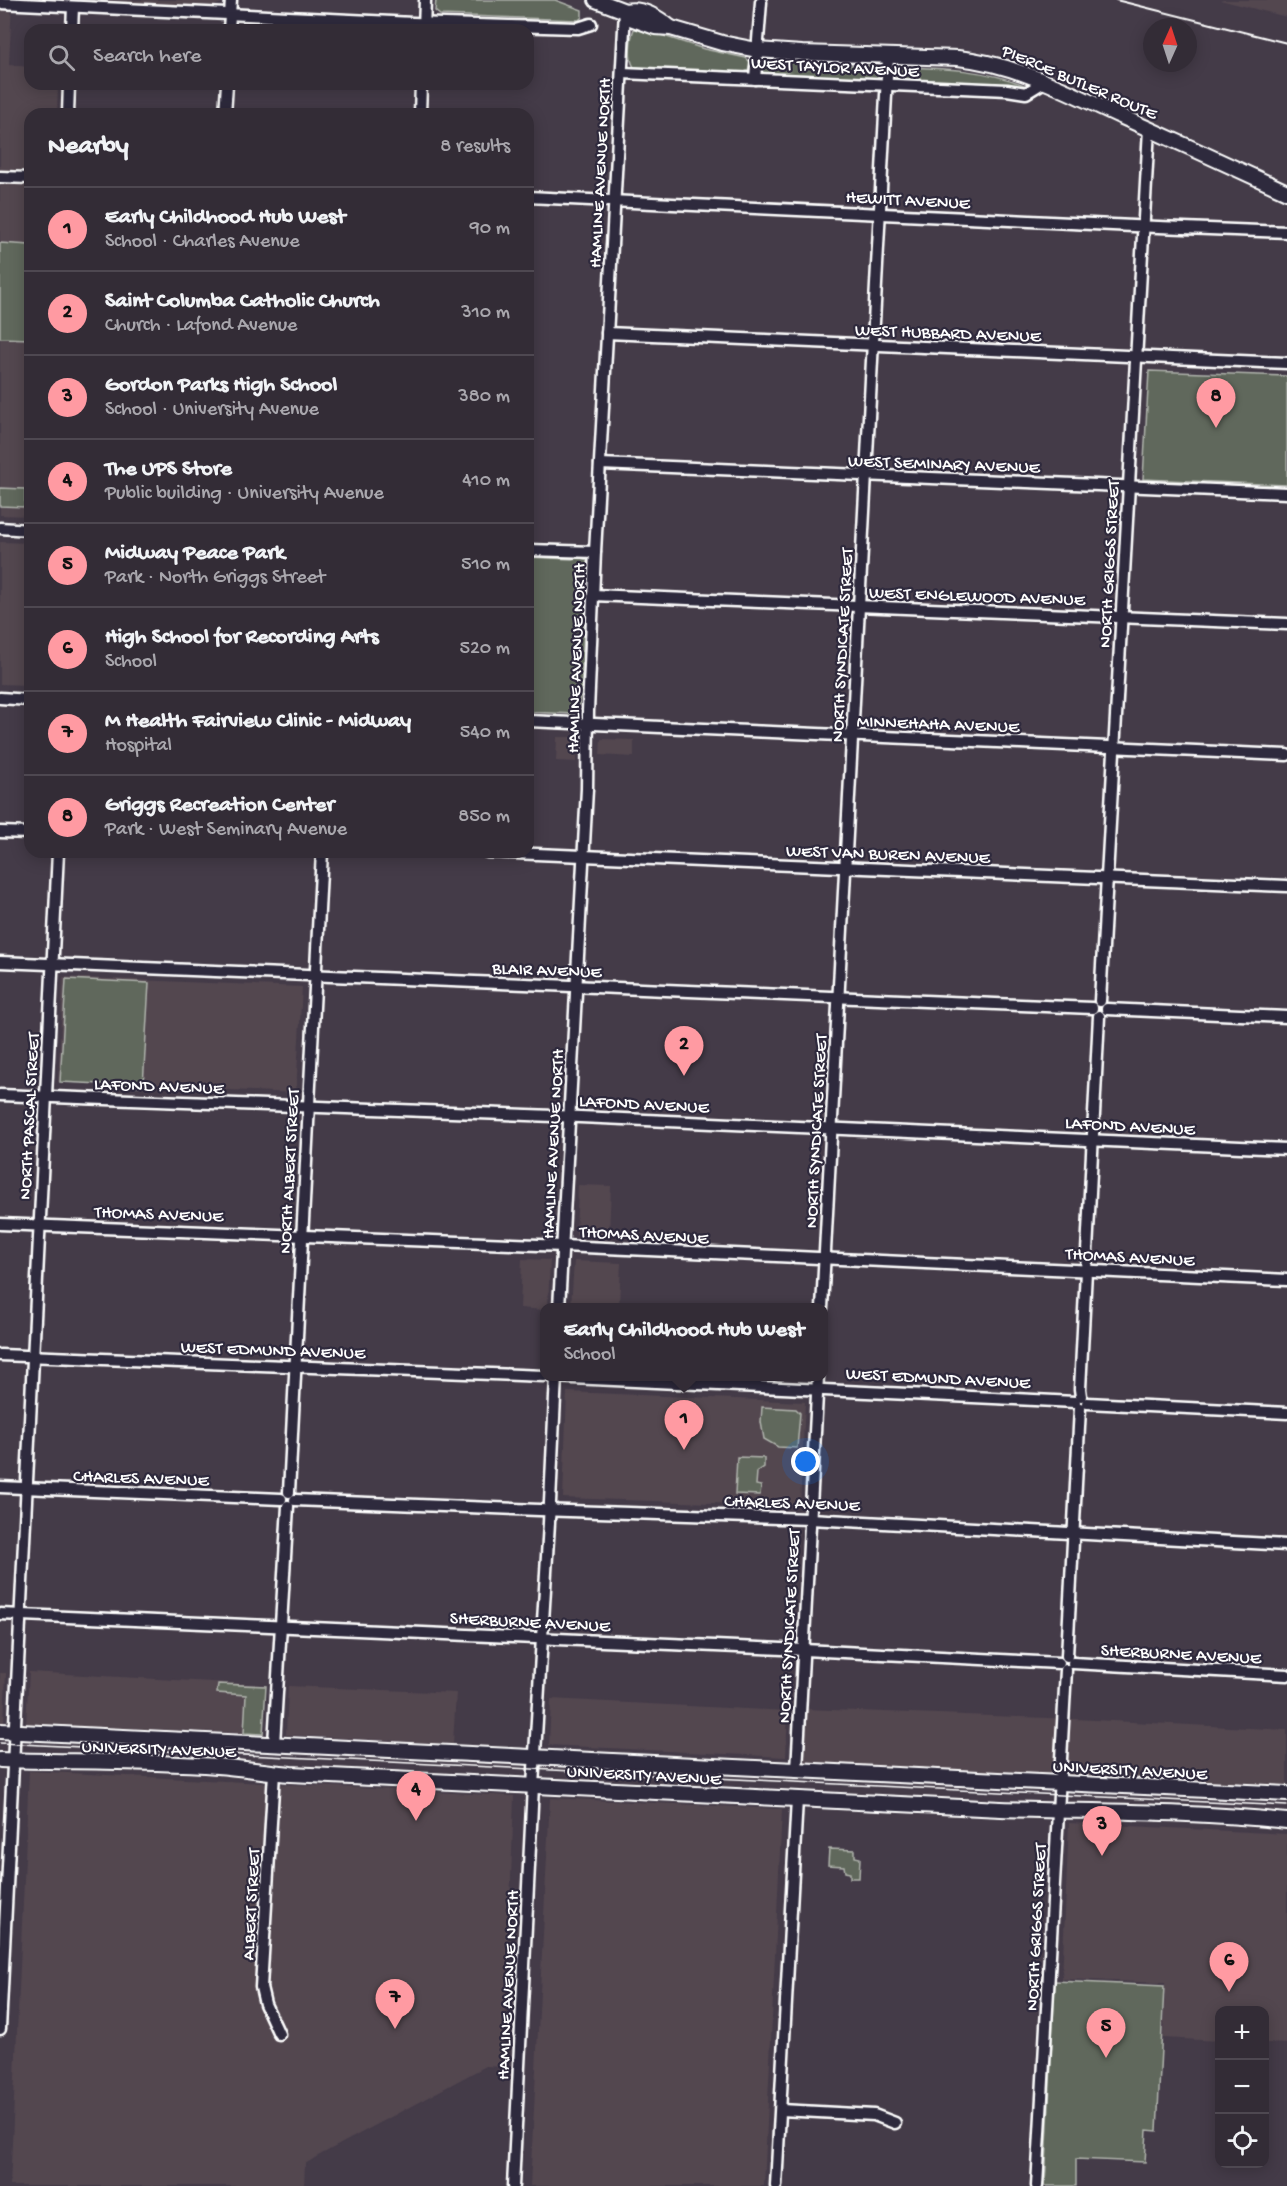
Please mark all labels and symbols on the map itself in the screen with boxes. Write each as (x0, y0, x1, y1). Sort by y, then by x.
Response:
north arrow (1143, 18, 1197, 72)
street label: PIERCE BUTLER ROUTE (997, 41, 1161, 126)
street label: WEST TAYLOR AVENUE (750, 54, 920, 83)
street label: HAMLINE AVENUE NORTH (586, 77, 617, 269)
street label: HEWITT AVENUE (845, 188, 971, 215)
street label: WEST HUBBARD AVENUE (854, 321, 1042, 348)
pin: 8 (1196, 378, 1236, 428)
street label: WEST SEMINARY AVENUE (848, 452, 1041, 479)
street label: NORTH GRIGGS STREET (1096, 479, 1125, 649)
street label: NORTH SYNDICATE STREET (828, 546, 859, 743)
street label: HAMLINE AVENUE NORTH (564, 562, 591, 754)
street label: WEST ENGLEWOOD AVENUE (868, 583, 1086, 612)
street label: MINNEHAHA AVENUE (856, 712, 1020, 739)
street label: WEST VAN BUREN AVENUE (786, 841, 991, 870)
street label: BLAIR AVENUE (491, 959, 603, 984)
pin: 2 (664, 1026, 704, 1076)
street label: NORTH PASCAL STREET (16, 1031, 45, 1200)
street label: NORTH SYNDICATE STREET (802, 1032, 833, 1229)
street label: HAMLINE AVENUE NORTH (539, 1048, 570, 1240)
street label: LAFOND AVENUE (93, 1075, 225, 1100)
street label: NORTH ALBERT STREET (276, 1087, 305, 1254)
street label: LAFOND AVENUE (578, 1092, 710, 1119)
street label: LAFOND AVENUE (1064, 1114, 1196, 1141)
street label: THOMAS AVENUE (93, 1203, 225, 1228)
street label: THOMAS AVENUE (578, 1223, 710, 1250)
street label: THOMAS AVENUE (1064, 1245, 1196, 1272)
street label: WEST EDMUND AVENUE (180, 1338, 366, 1365)
street label: WEST EDMUND AVENUE (845, 1364, 1031, 1395)
pin: 1 (664, 1400, 704, 1450)
your location (791, 1447, 820, 1476)
street label: CHARLES AVENUE (73, 1467, 210, 1492)
street label: CHARLES AVENUE (724, 1492, 861, 1517)
street label: NORTH SYNDICATE STREET (775, 1527, 806, 1724)
street label: SHERBURNE AVENUE (449, 1609, 611, 1638)
street label: SHERBURNE AVENUE (1100, 1641, 1262, 1670)
street label: UNIVERSITY AVENUE (81, 1737, 237, 1764)
street label: UNIVERSITY AVENUE (1052, 1757, 1208, 1786)
street label: UNIVERSITY AVENUE (566, 1762, 722, 1791)
pin: 4 (396, 1772, 436, 1821)
pin: 3 (1082, 1806, 1122, 1856)
street label: NORTH GRIGGS STREET (1023, 1842, 1052, 2012)
street label: ALBERT STREET (239, 1846, 266, 1961)
street label: HAMLINE AVENUE NORTH (494, 1889, 525, 2081)
pin: 6 (1210, 1942, 1248, 1992)
pin: 7 (376, 1980, 414, 2029)
pin: 5 (1086, 2008, 1126, 2058)

